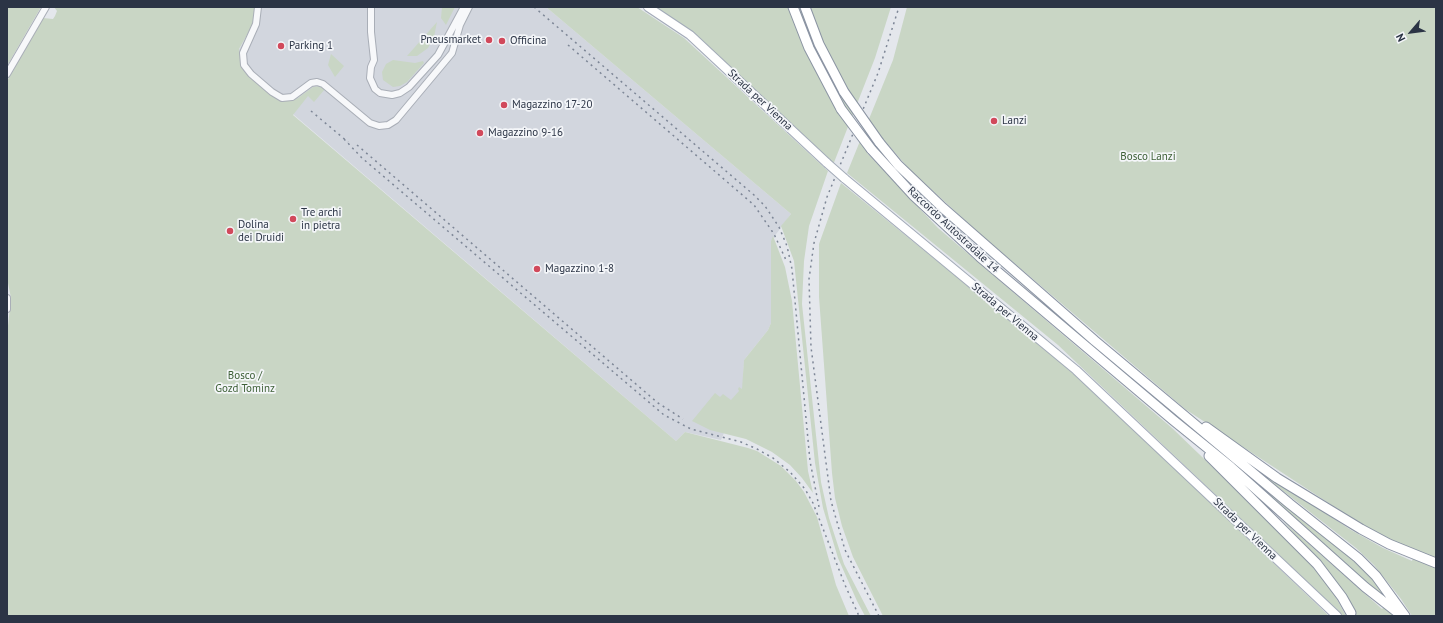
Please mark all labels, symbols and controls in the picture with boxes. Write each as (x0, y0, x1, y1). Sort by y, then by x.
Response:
north arrow (1391, 12, 1431, 52)
text: N (1393, 31, 1408, 44)
place label: Pneusmarket (420, 33, 481, 47)
place label: Officina (510, 34, 546, 48)
marker: Pneusmarket (484, 35, 494, 45)
marker: Officina (497, 36, 507, 46)
place label: Parking 1 (289, 39, 333, 53)
marker: Parking 1 (276, 41, 286, 51)
street label: Strada per Vienna (725, 67, 795, 133)
place label: Magazzino 17-20 (512, 98, 592, 112)
marker: Magazzino 17-20 (499, 100, 509, 110)
place label: Lanzi (1002, 114, 1027, 128)
marker: Lanzi (989, 116, 999, 126)
place label: Magazzino 9-16 (488, 126, 563, 140)
marker: Magazzino 9-16 (475, 128, 485, 138)
park label: Bosco Lanzi (1120, 150, 1176, 164)
street label: Raccordo Autostradale 14 (905, 184, 1001, 276)
place label: Tre archi in pietra (301, 206, 341, 232)
marker: Tre archi in pietra (288, 214, 298, 224)
place label: Dolina dei Druidi (238, 218, 284, 244)
marker: Dolina dei Druidi (225, 226, 235, 236)
place label: Magazzino 1-8 (545, 262, 614, 276)
marker: Magazzino 1-8 (532, 264, 542, 274)
street label: Strada per Vienna (969, 280, 1041, 344)
park label: Bosco / Gozd Tominz (215, 369, 275, 395)
street label: Strada per Vienna (1210, 495, 1280, 563)

